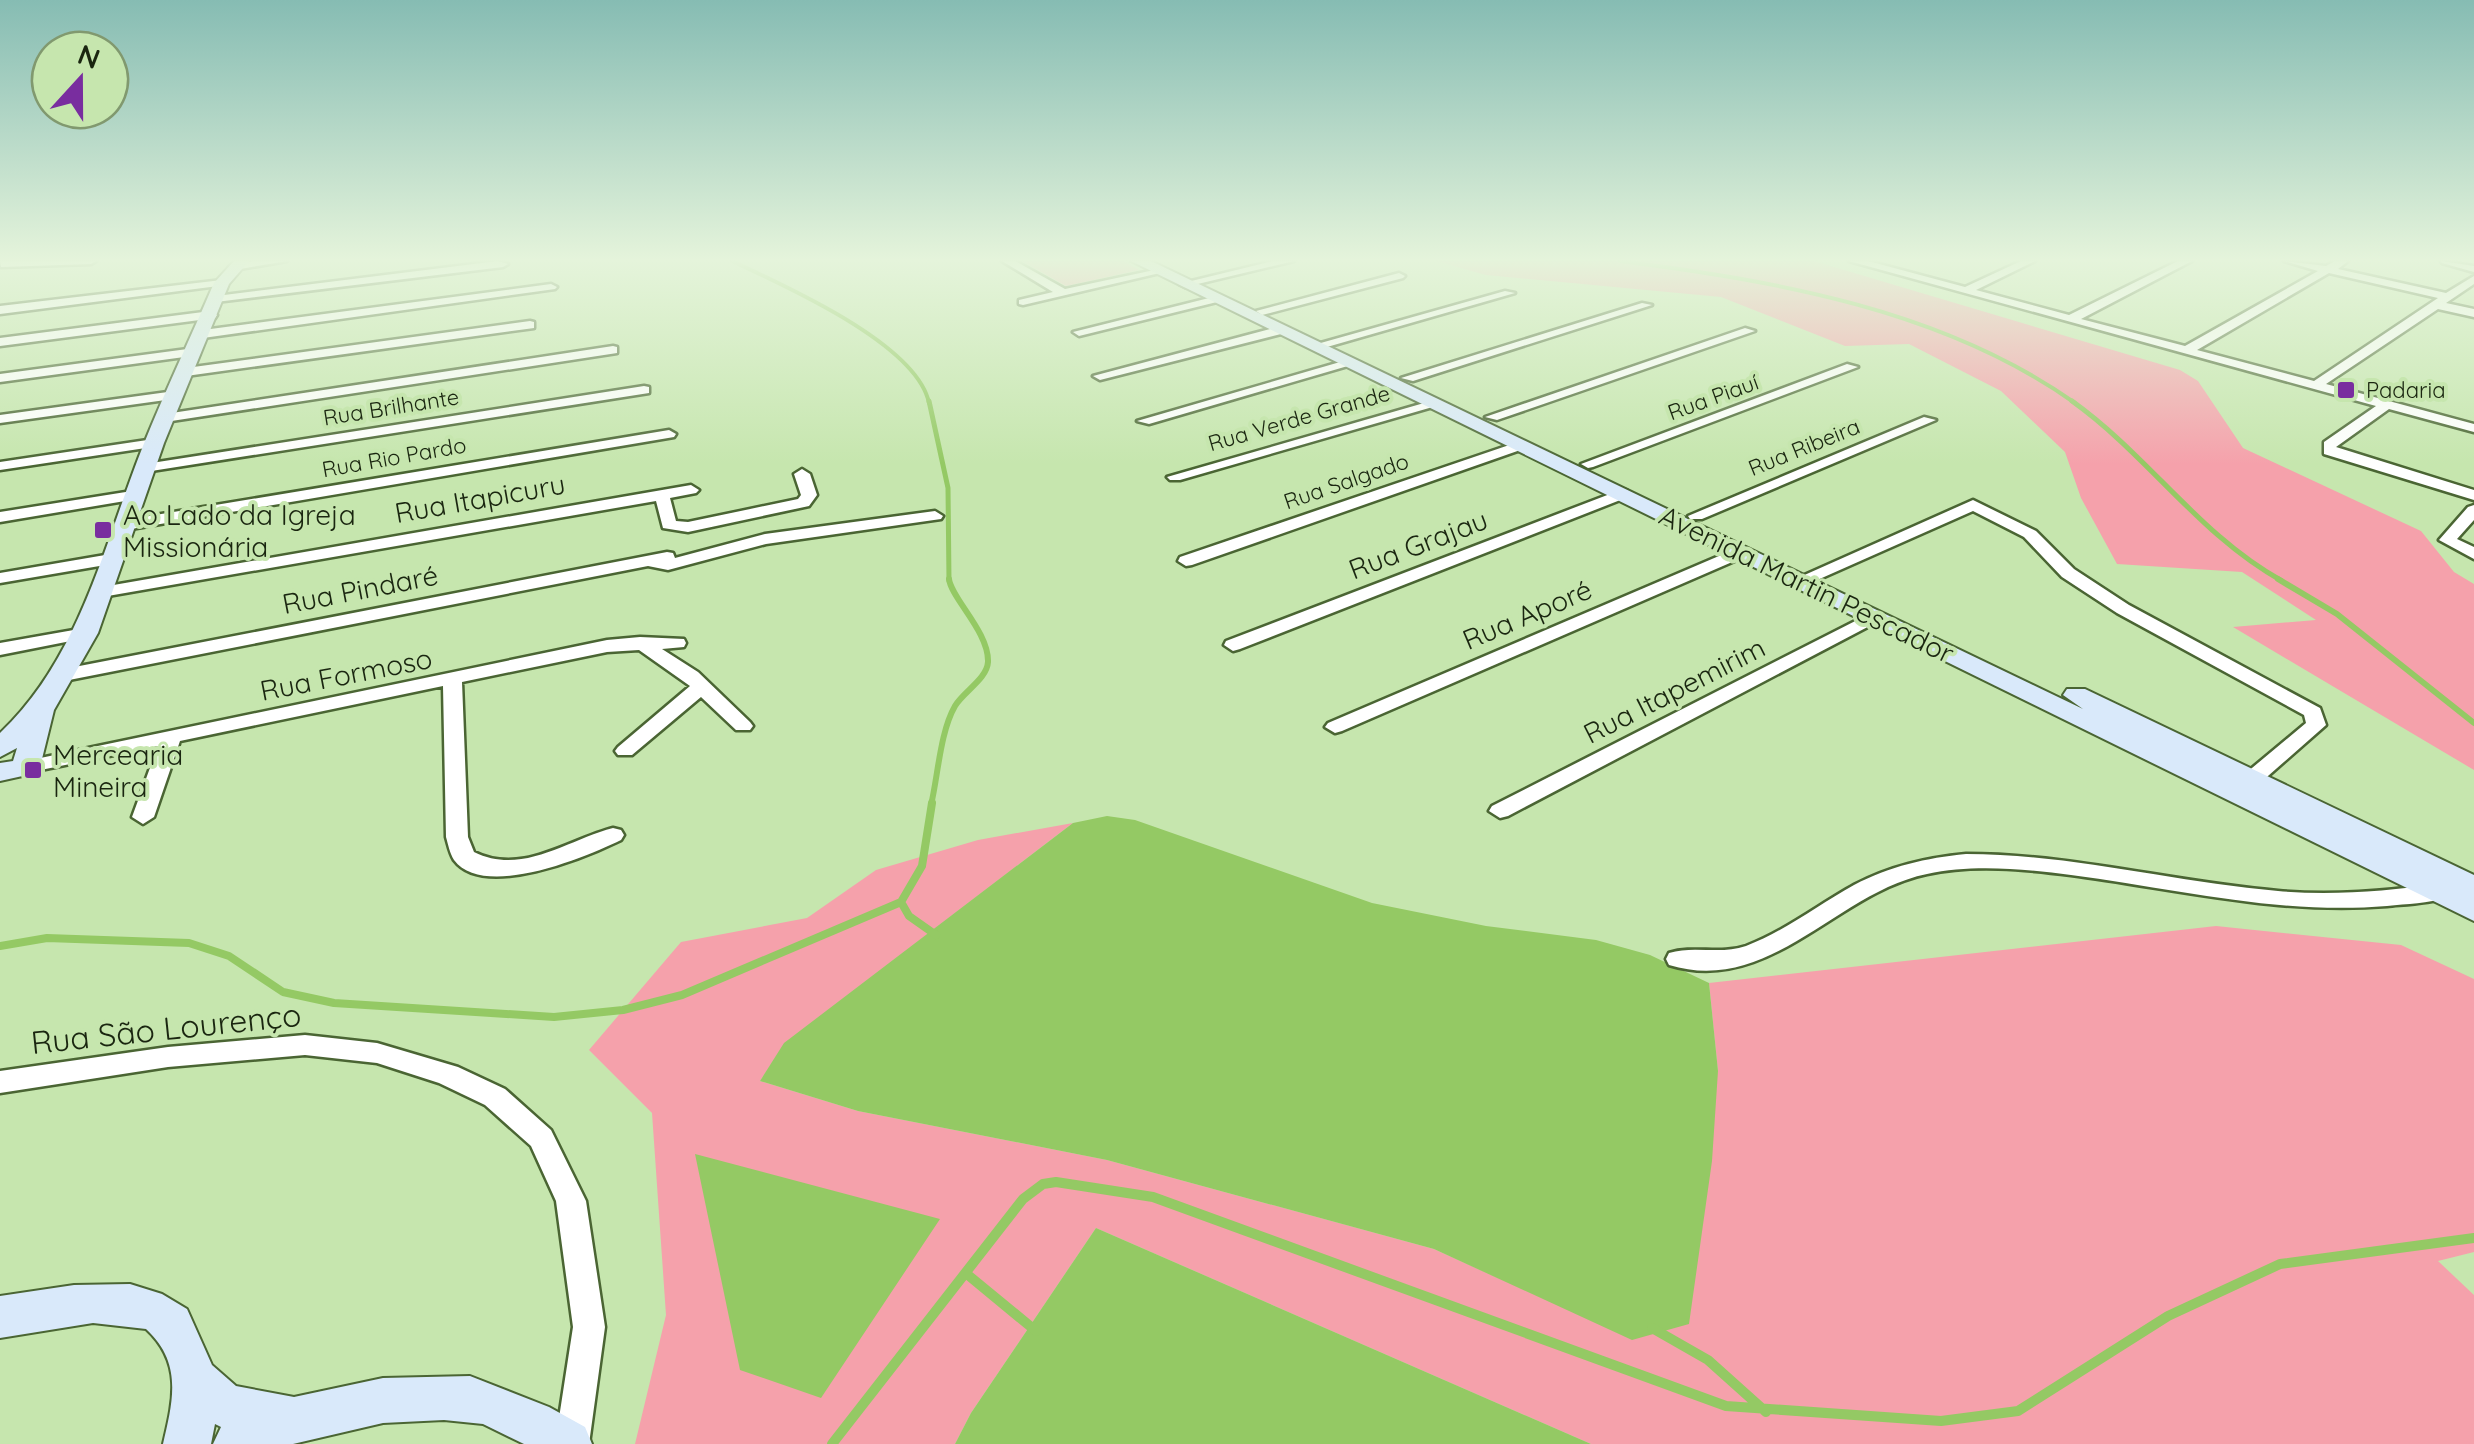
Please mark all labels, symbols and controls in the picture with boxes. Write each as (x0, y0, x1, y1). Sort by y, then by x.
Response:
north arrow (30, 30, 130, 130)
text: N (73, 36, 105, 76)
street label: Rua Piauí (1664, 368, 1762, 426)
place label: Padaria (2366, 376, 2446, 404)
street label: Rua Verde Grande (1205, 379, 1393, 457)
marker: Padaria (2335, 379, 2357, 401)
street label: Rua Brilhante (321, 382, 461, 432)
street label: Rua Ribeira (1744, 412, 1864, 482)
street label: Rua Rio Pardo (320, 431, 468, 483)
street label: Rua Salgado (1280, 447, 1412, 515)
street label: Rua Itapicuru (392, 466, 568, 530)
place label: Ao Lado da Igreja Missionária (123, 497, 356, 564)
street label: Avenida Martin Pescador (1654, 497, 1960, 671)
street label: Rua Grajau (1344, 501, 1492, 587)
marker: Ao Lado da Igreja Missionária (92, 519, 114, 541)
street label: Rua Pindaré (279, 557, 441, 621)
street label: Rua Aporé (1457, 571, 1597, 657)
street label: Rua Itapemirim (1577, 629, 1771, 751)
street label: Rua Formoso (257, 640, 435, 708)
place label: Mercearia Mineira (53, 737, 183, 804)
marker: Mercearia Mineira (22, 759, 44, 781)
street label: Rua São Lourenço (29, 994, 303, 1062)

